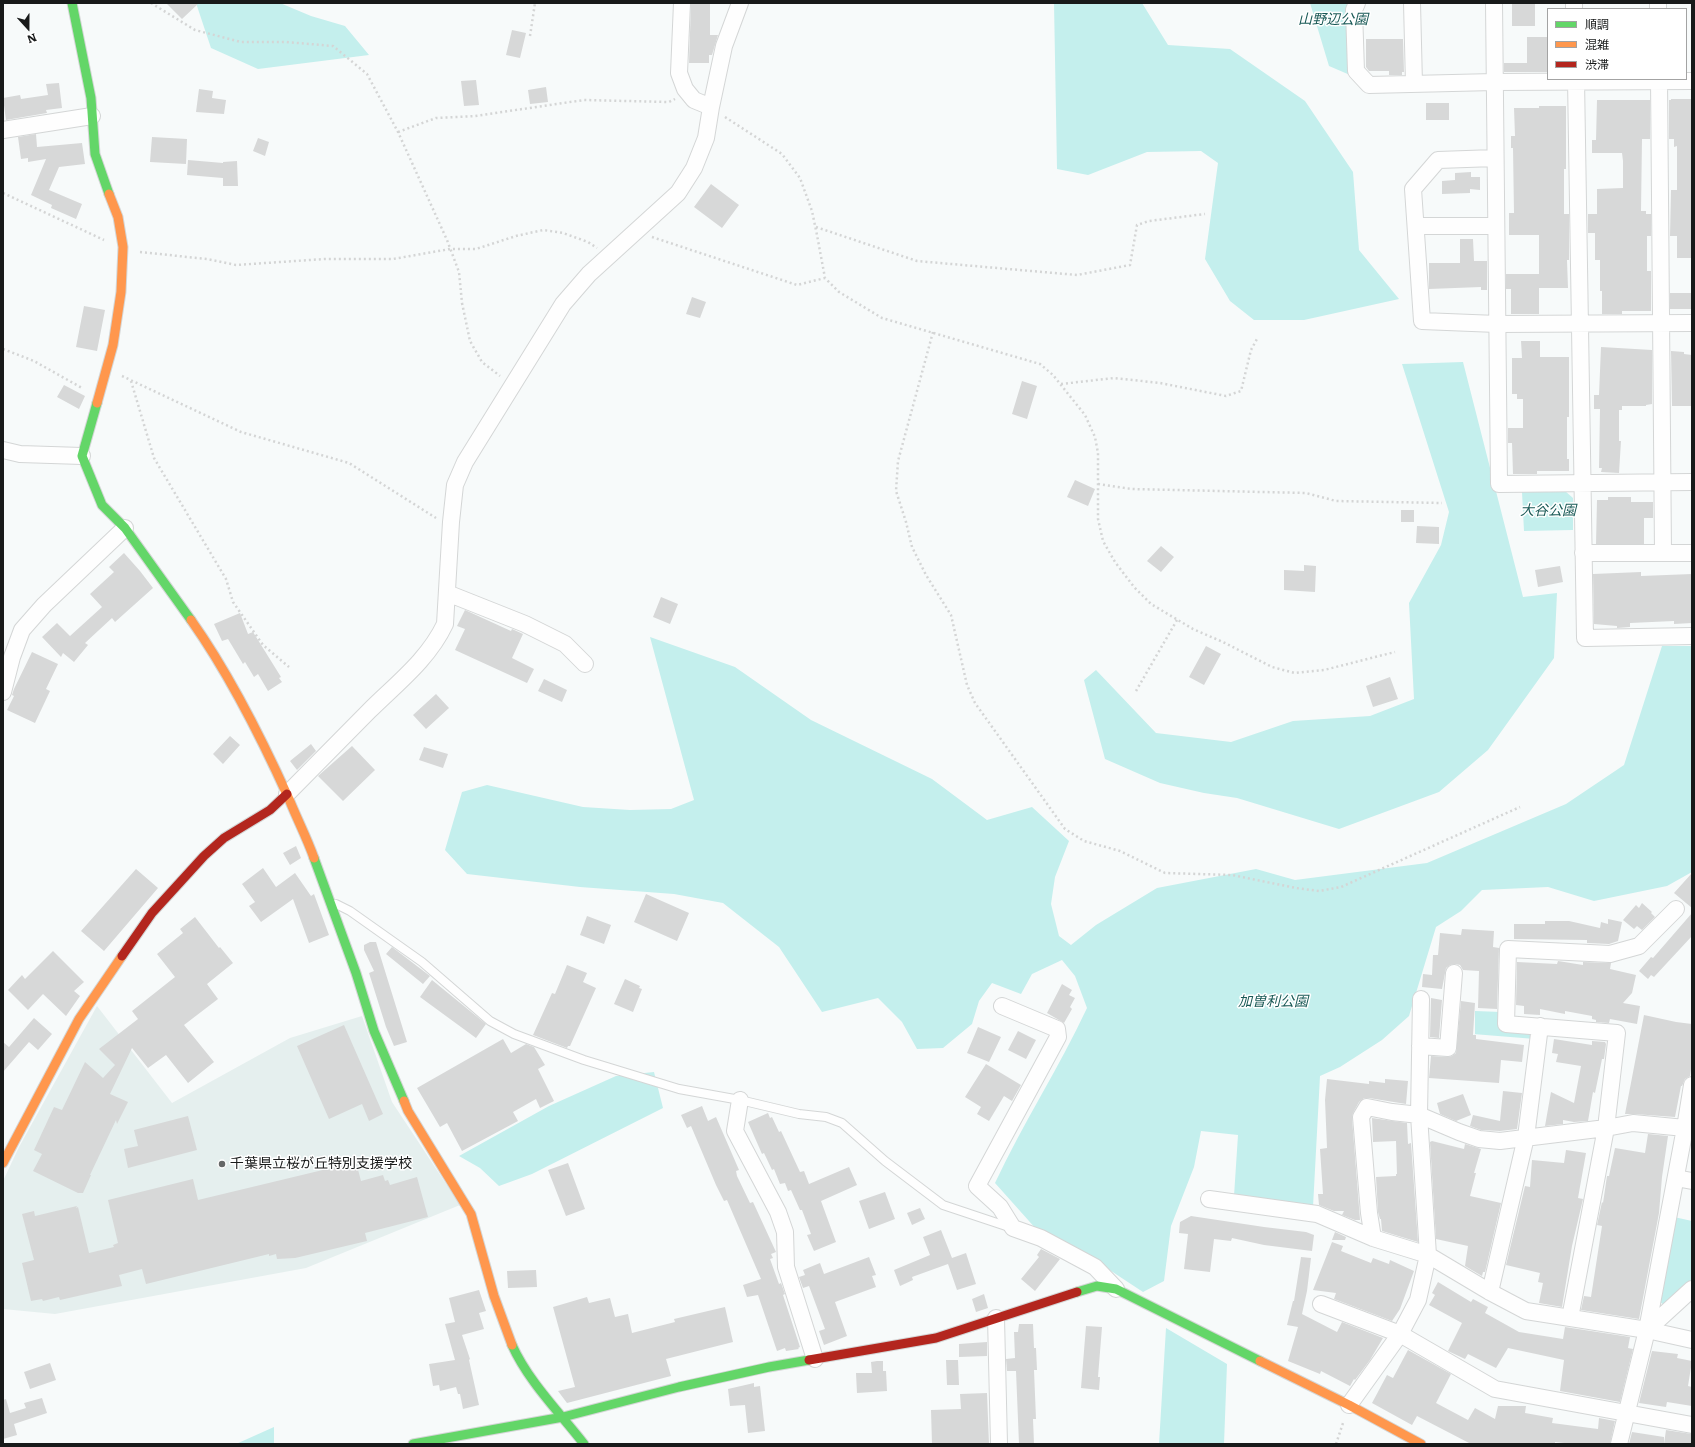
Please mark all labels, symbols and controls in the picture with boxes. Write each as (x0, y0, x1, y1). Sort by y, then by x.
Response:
north arrow (8, 8, 48, 48)
legend (1547, 8, 1687, 80)
park label: 山野辺公園 (1298, 12, 1368, 28)
text: 順調 (1585, 15, 1609, 33)
text: N (25, 30, 39, 48)
text: 混雑 (1585, 35, 1609, 53)
text: 渋滞 (1585, 55, 1609, 73)
park label: 大谷公園 (1520, 503, 1576, 519)
park label: 加曽利公園 (1238, 994, 1308, 1010)
place label: 千葉県立桜が丘特別支援学校 (230, 1156, 412, 1172)
marker: 千葉県立桜が丘特別支援学校 (217, 1159, 227, 1169)

